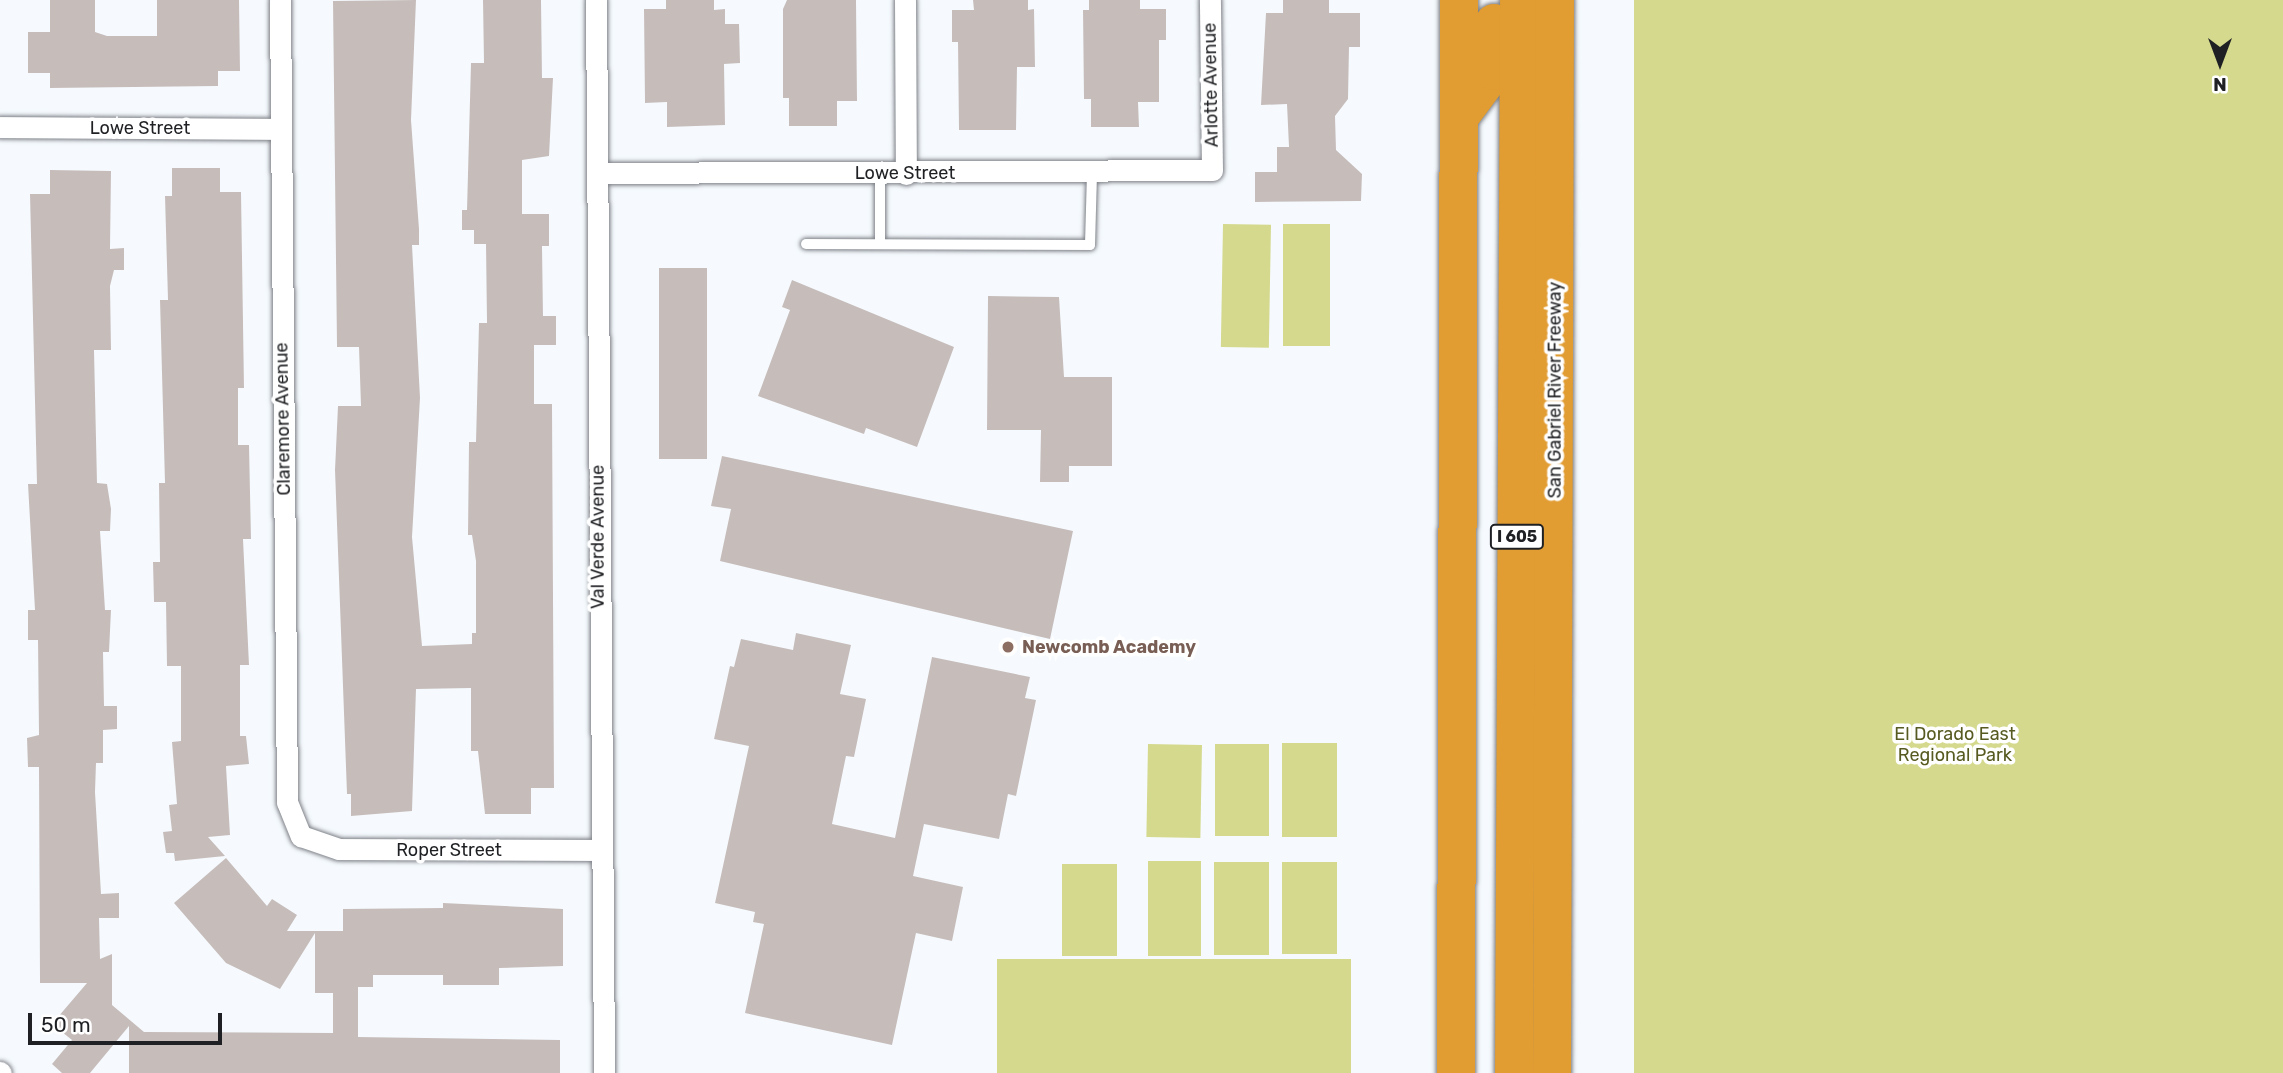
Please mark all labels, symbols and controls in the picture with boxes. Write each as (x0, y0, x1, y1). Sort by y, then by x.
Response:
street label: Arlotte Avenue (1199, 22, 1223, 148)
north arrow (2185, 28, 2255, 98)
text: N (2213, 73, 2227, 96)
street label: Lowe Street (90, 117, 190, 139)
street label: Lowe Street (855, 162, 955, 184)
street label: San Gabriel River Freeway (1544, 281, 1566, 499)
street label: Claremore Avenue (271, 342, 295, 496)
street label: Val Verde Avenue (587, 464, 609, 610)
road number: I 605 (1489, 524, 1545, 550)
place label: Newcomb Academy (1022, 636, 1196, 658)
marker: Newcomb Academy (1000, 639, 1016, 655)
park label: El Dorado East Regional Park (1894, 724, 2016, 766)
street label: Roper Street (396, 839, 502, 861)
scale bar (32, 1000, 226, 1044)
text: 50 m (41, 1012, 91, 1037)

